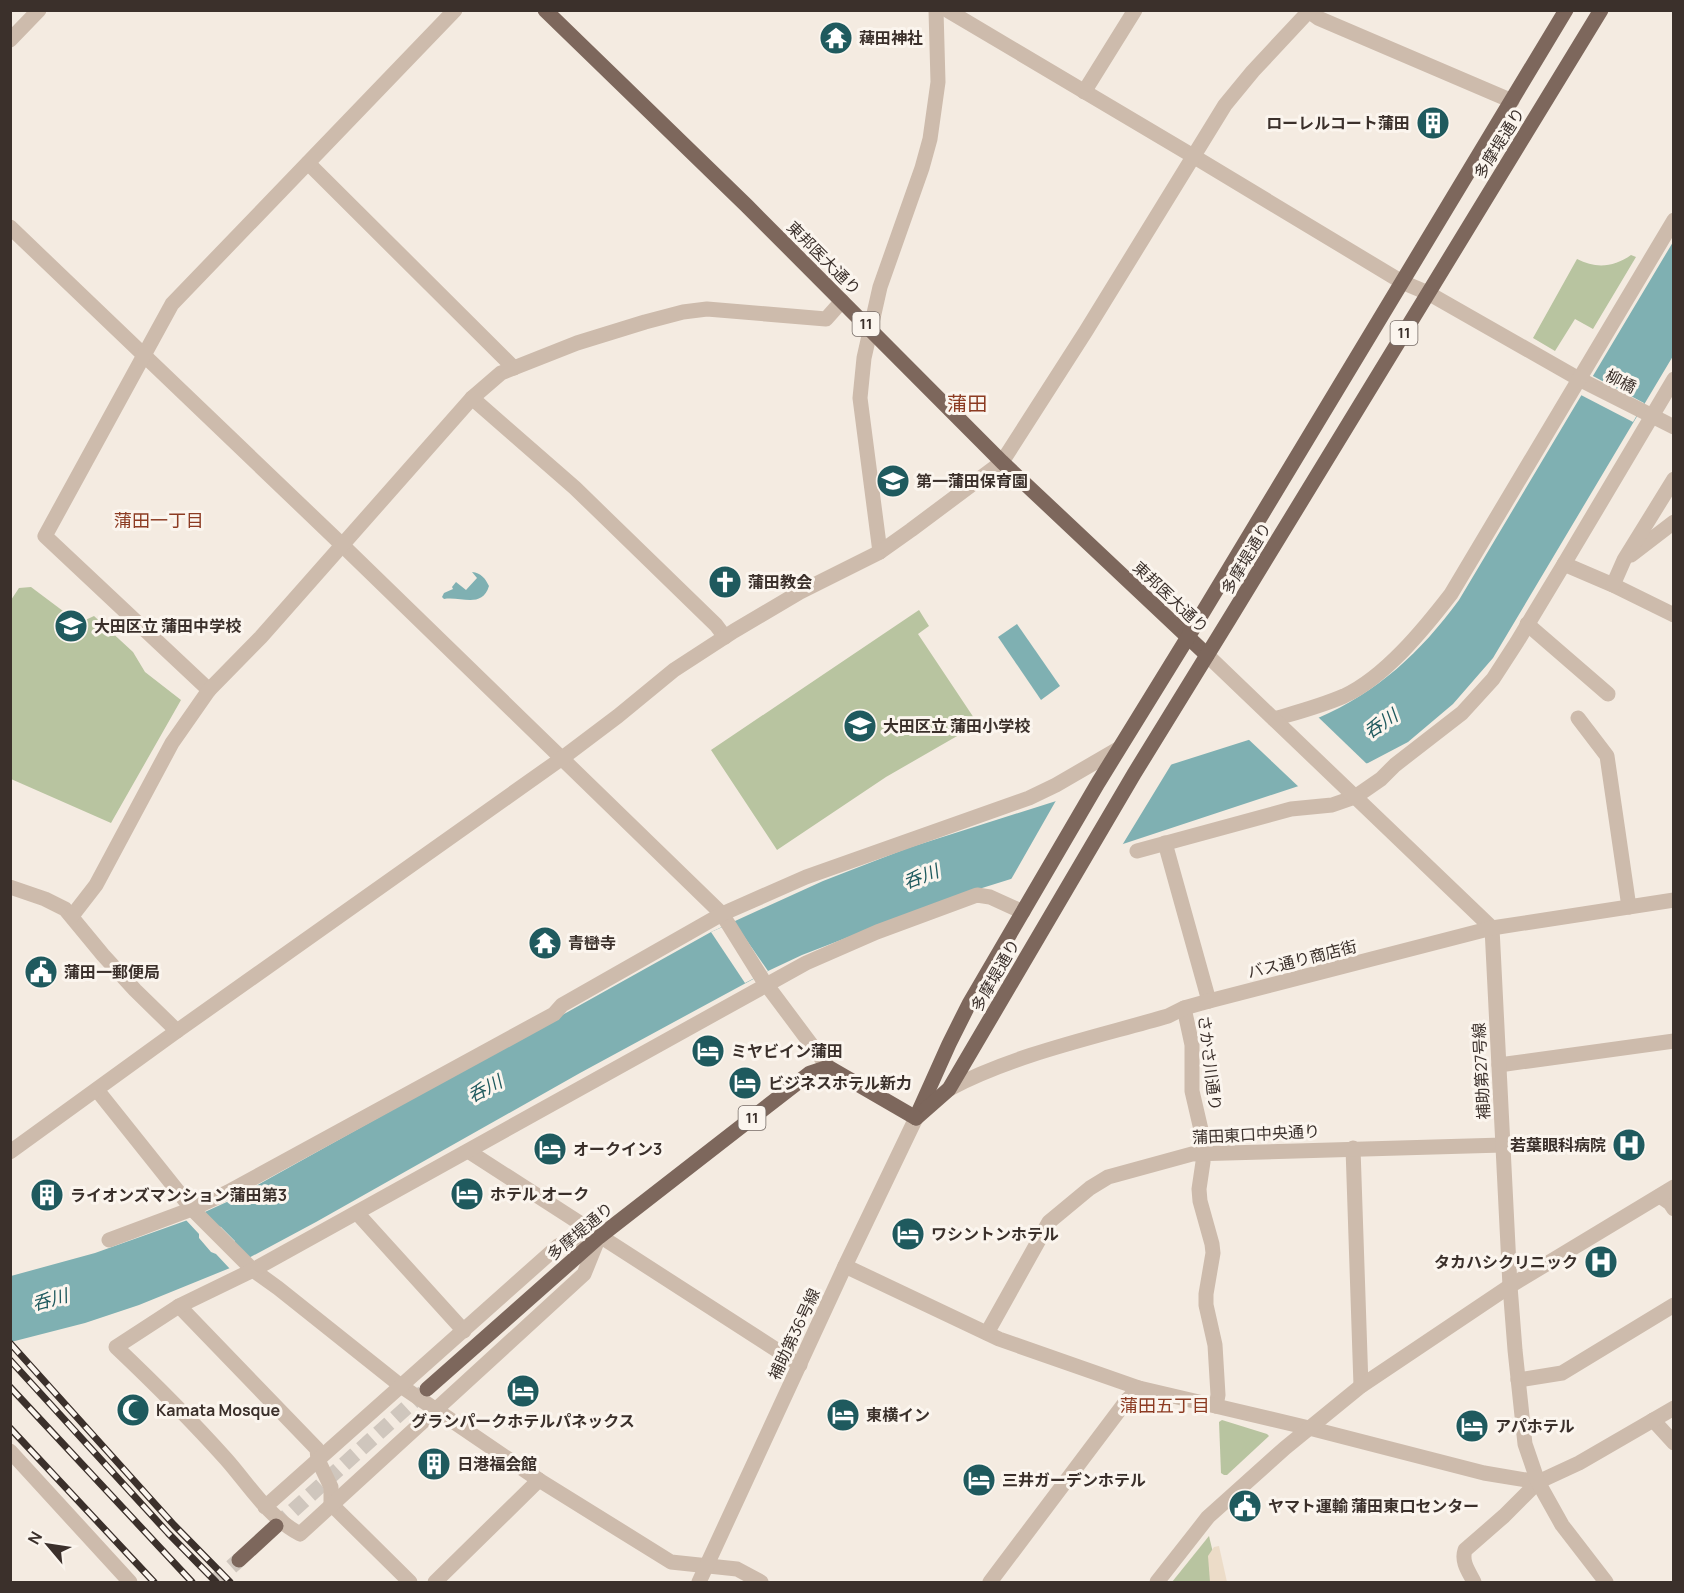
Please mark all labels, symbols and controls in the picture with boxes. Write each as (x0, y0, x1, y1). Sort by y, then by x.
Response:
temple icon: 薭田神社 (818, 20, 854, 56)
place label: 薭田神社 (859, 27, 923, 49)
street label: 多摩堤通り (1468, 103, 1530, 183)
building icon: ローレルコート蒲田 (1415, 105, 1451, 141)
place label: ローレルコート蒲田 (1266, 112, 1410, 134)
street label: 東邦医大通り (782, 216, 866, 300)
road number: 11 (852, 312, 880, 336)
road number: 11 (1390, 321, 1418, 345)
street label: 柳橋 (1602, 364, 1640, 398)
district label: 蒲田 (947, 390, 987, 417)
school or university icon: 第一蒲田保育園 (875, 463, 911, 499)
place label: 第一蒲田保育園 (916, 470, 1028, 492)
district label: 蒲田一丁目 (114, 508, 204, 532)
street label: 多摩堤通り (1216, 518, 1276, 598)
street label: 東邦医大通り (1128, 556, 1214, 638)
church icon: 蒲田教会 (707, 564, 743, 600)
place label: 蒲田教会 (748, 571, 812, 593)
school or university icon: 大田区立 蒲田中学校 (53, 608, 89, 644)
place label: 大田区立 蒲田中学校 (94, 615, 241, 637)
water label: 呑川 (1359, 702, 1404, 743)
school or university icon: 大田区立 蒲田小学校 (842, 708, 878, 744)
place label: 大田区立 蒲田小学校 (883, 715, 1030, 737)
water label: 呑川 (900, 858, 944, 894)
temple icon: 青巒寺 (527, 925, 563, 961)
place label: 青巒寺 (568, 932, 616, 954)
street label: 多摩堤通り (965, 935, 1025, 1015)
street label: バス通り商店街 (1245, 935, 1359, 983)
public building icon: 蒲田一郵便局 (23, 954, 59, 990)
place label: 蒲田一郵便局 (64, 961, 160, 983)
street label: さかさ川通り (1193, 1014, 1227, 1112)
street label: 補助第27号線 (1467, 1022, 1495, 1120)
hotel icon: ミヤビイン蒲田 (690, 1033, 726, 1069)
place label: ミヤビイン蒲田 (731, 1040, 843, 1062)
hotel icon: ビジネスホテル新力 (727, 1065, 763, 1101)
water label: 呑川 (463, 1068, 508, 1107)
place label: ビジネスホテル新力 (768, 1072, 912, 1094)
road number: 11 (738, 1106, 766, 1130)
street label: 蒲田東口中央通り (1192, 1120, 1320, 1148)
hospital icon: 若葉眼科病院 (1611, 1127, 1647, 1163)
hotel icon: オークイン3 (532, 1131, 568, 1167)
place label: 若葉眼科病院 (1510, 1134, 1606, 1156)
place label: オークイン3 (573, 1138, 662, 1160)
hotel icon: ホテル オーク (449, 1176, 485, 1212)
building icon: ライオンズマンション蒲田第3 (29, 1177, 65, 1213)
place label: ホテル オーク (490, 1183, 589, 1205)
place label: ライオンズマンション蒲田第3 (70, 1184, 287, 1206)
street label: 多摩堤通り (542, 1197, 618, 1265)
hotel icon: ワシントンホテル (890, 1216, 926, 1252)
place label: ワシントンホテル (931, 1223, 1059, 1245)
hospital icon: タカハシクリニック (1583, 1244, 1619, 1280)
place label: タカハシクリニック (1434, 1251, 1578, 1273)
water label: 呑川 (29, 1282, 72, 1315)
street label: 補助第36号線 (763, 1285, 825, 1383)
hotel icon: グランパークホテルパネックス (505, 1373, 541, 1409)
mosque icon: Kamata Mosque (115, 1392, 151, 1428)
district label: 蒲田五丁目 (1120, 1393, 1210, 1417)
hotel icon: 東横イン (825, 1397, 861, 1433)
place label: Kamata Mosque (156, 1399, 280, 1421)
place label: 東横イン (866, 1404, 930, 1426)
hotel icon: アパホテル (1454, 1408, 1490, 1444)
place label: グランパークホテルパネックス (411, 1410, 635, 1432)
place label: アパホテル (1495, 1415, 1575, 1437)
building icon: 日港福会館 (416, 1446, 452, 1482)
place label: 日港福会館 (457, 1453, 537, 1475)
hotel icon: 三井ガーデンホテル (961, 1462, 997, 1498)
place label: 三井ガーデンホテル (1002, 1469, 1146, 1491)
public building icon: ヤマト運輸 蒲田東口センター (1227, 1488, 1263, 1524)
place label: ヤマト運輸 蒲田東口センター (1268, 1495, 1479, 1517)
north arrow (18, 1515, 78, 1575)
text: N (22, 1527, 47, 1548)

